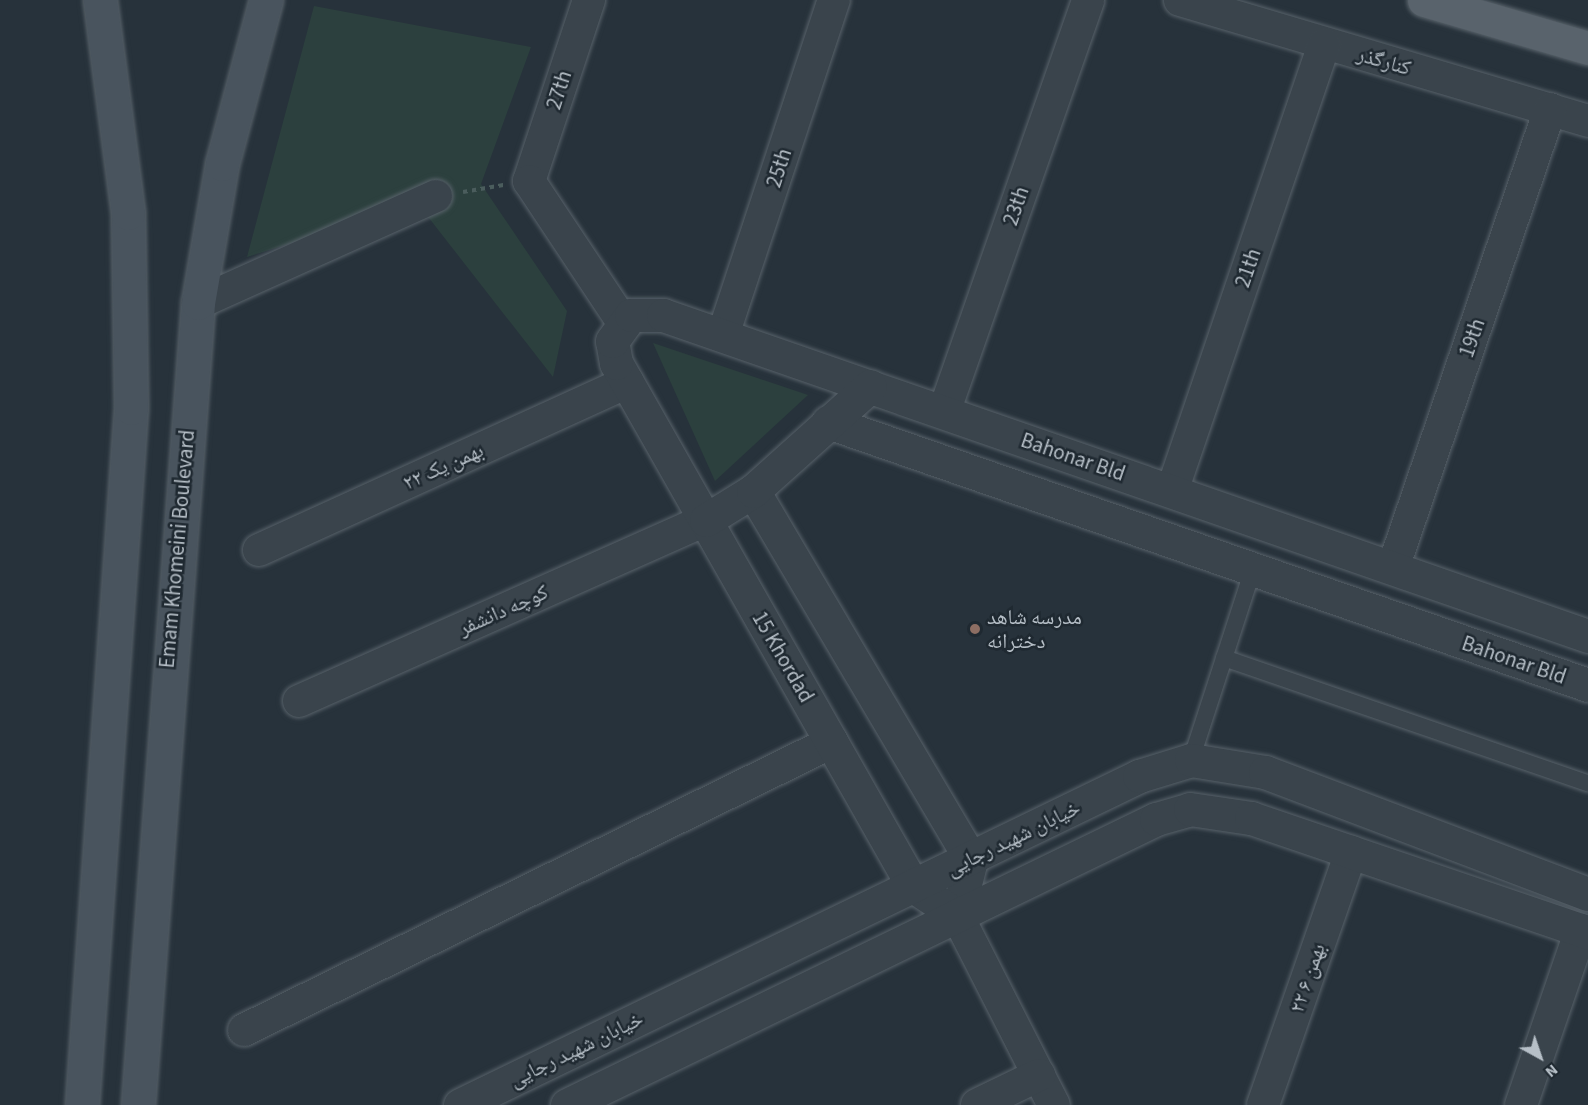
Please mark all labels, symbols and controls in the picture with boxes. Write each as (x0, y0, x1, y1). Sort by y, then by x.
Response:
street label: کنارگذر (1354, 41, 1414, 81)
street label: 27th (541, 67, 577, 113)
street label: 25th (761, 145, 797, 191)
street label: 23th (998, 183, 1034, 229)
street label: 21th (1230, 245, 1266, 291)
street label: 19th (1454, 315, 1490, 361)
street label: Bahonar Bld (1018, 427, 1128, 487)
street label: Emam Khomeini Boulevard (154, 429, 200, 669)
street label: ۲۲ بهمن یک (399, 437, 487, 495)
street label: کوچه دانشفر (454, 579, 552, 641)
place label: مدرسه شاهد دخترانه (987, 604, 1082, 654)
street label: 15 Khordad (747, 607, 819, 707)
marker: مدرسه شاهد دخترانه (968, 622, 982, 636)
street label: Bahonar Bld (1459, 630, 1569, 690)
street label: خیابان شهید رجایی (942, 795, 1084, 881)
street label: ۲۲ بهمن ۶ (1283, 940, 1331, 1016)
street label: خیابان شهید رجایی (505, 1006, 647, 1092)
north arrow (1510, 1027, 1570, 1087)
text: N (1540, 1059, 1563, 1083)

